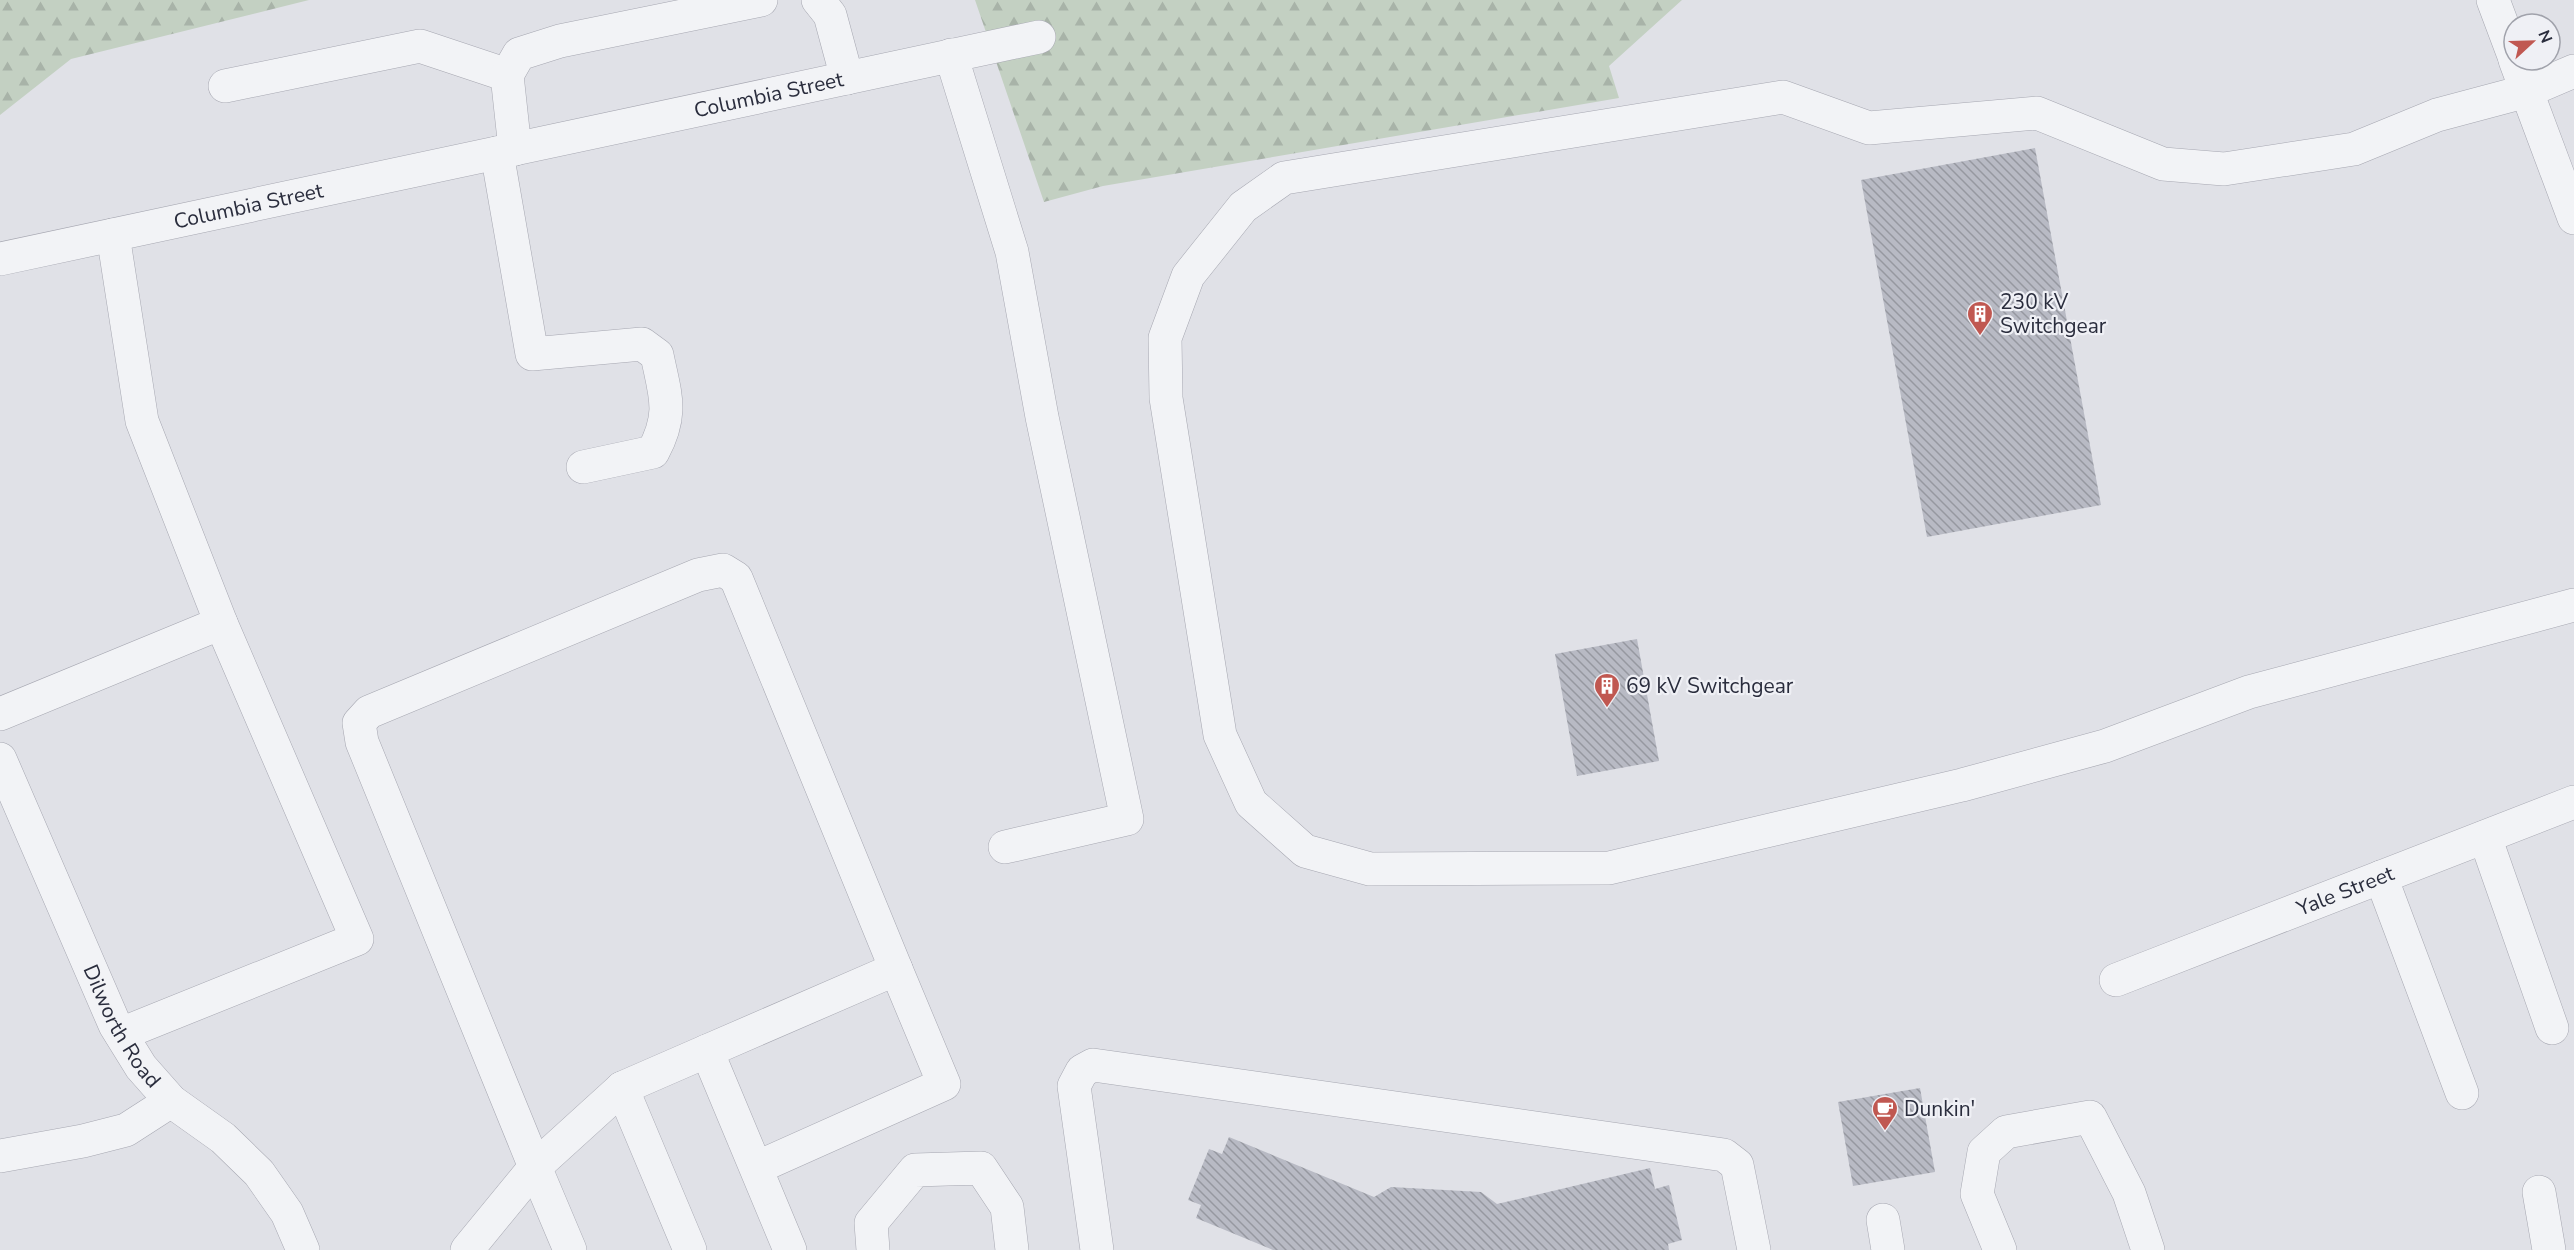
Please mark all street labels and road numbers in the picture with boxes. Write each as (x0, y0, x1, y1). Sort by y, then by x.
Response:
street label: Columbia Street (691, 65, 847, 124)
street label: Columbia Street (171, 176, 326, 236)
street label: Yale Street (2292, 859, 2399, 923)
street label: Dilworth Road (77, 960, 167, 1094)

